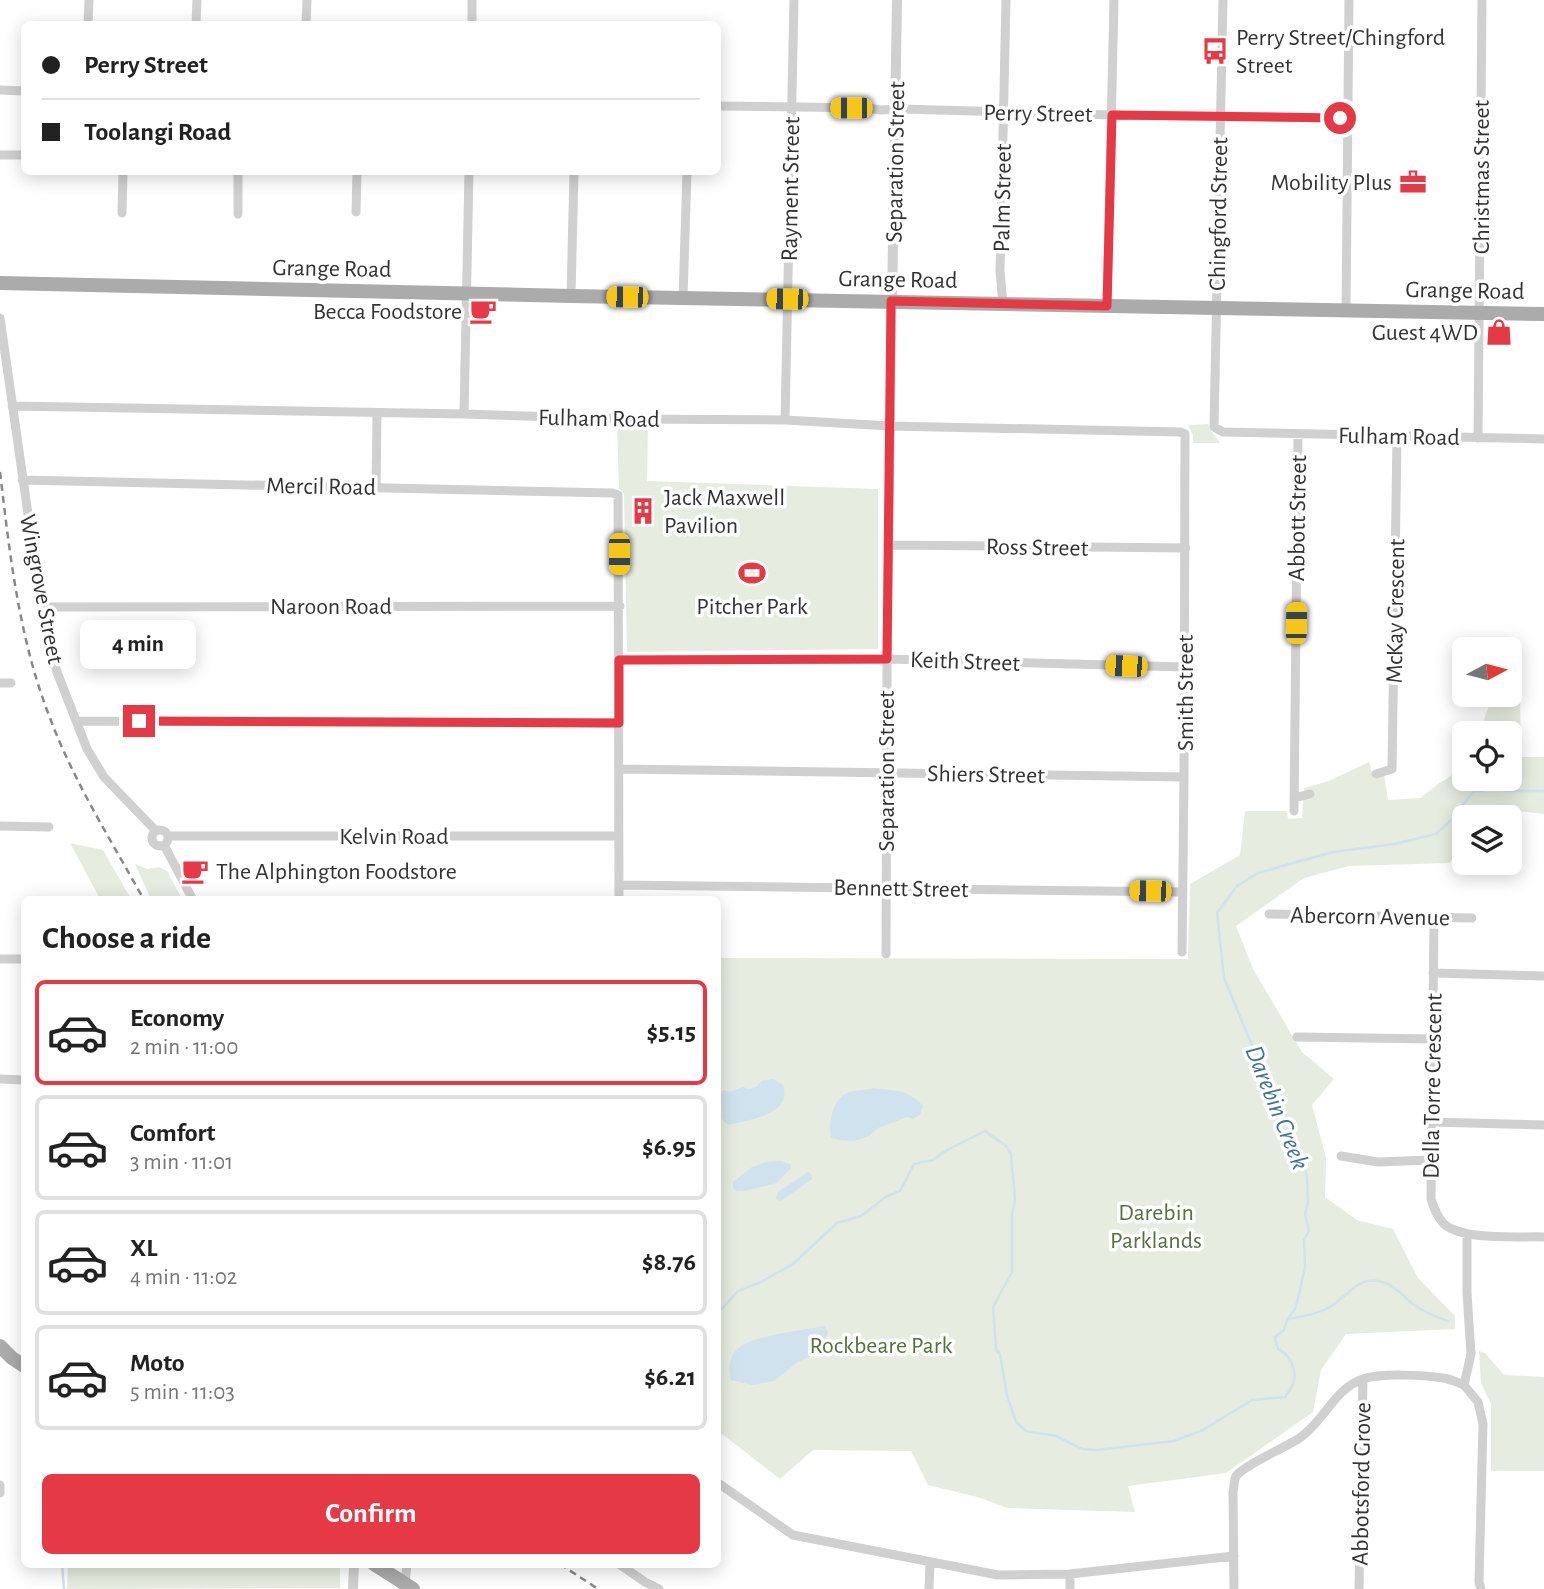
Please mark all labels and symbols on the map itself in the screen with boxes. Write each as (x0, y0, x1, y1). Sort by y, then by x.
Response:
place label: Perry Street/Chingford Street (1236, 26, 1445, 78)
bus stop icon: Perry Street/Chingford Street (1200, 36, 1230, 66)
street label: Separation Street (883, 81, 909, 243)
car (831, 98, 873, 119)
street label: Christmas Street (1470, 99, 1494, 254)
street label: Perry Street (983, 101, 1093, 127)
route start (1324, 102, 1356, 134)
street label: Rayment Street (778, 116, 804, 262)
street label: Chingford Street (1206, 137, 1232, 291)
street label: Palm Street (990, 143, 1016, 252)
office icon: Mobility Plus (1398, 167, 1428, 197)
place label: Mobility Plus (1270, 171, 1392, 195)
street label: Grange Road (272, 256, 392, 282)
street label: Grange Road (838, 267, 958, 293)
street label: Grange Road (1405, 278, 1525, 304)
car (606, 286, 649, 308)
car (766, 288, 809, 310)
cafe icon: Becca Foodstore (468, 296, 498, 326)
place label: Becca Foodstore (313, 300, 462, 324)
shop icon: Guest 4WD (1484, 317, 1514, 347)
place label: Guest 4WD (1372, 321, 1478, 345)
street label: Fulham Road (538, 406, 660, 432)
street label: Fulham Road (1338, 424, 1460, 450)
street label: Abbott Street (1285, 454, 1311, 581)
street label: Mercil Road (266, 474, 376, 500)
place label: Jack Maxwell Pavilion (664, 486, 785, 538)
building icon: Jack Maxwell Pavilion (628, 496, 658, 526)
street label: Wingrove Street (15, 512, 67, 666)
car (609, 533, 630, 575)
street label: Ross Street (986, 535, 1089, 561)
street label: McKay Crescent (1383, 538, 1409, 684)
sports icon: Pitcher Park (737, 558, 767, 588)
street label: Naroon Road (270, 595, 392, 619)
place label: Pitcher Park (696, 595, 808, 619)
car (1286, 602, 1307, 644)
callout: 4 min (81, 620, 197, 668)
street label: Smith Street (1174, 634, 1198, 751)
north arrow (1452, 637, 1522, 707)
street label: Keith Street (910, 648, 1021, 676)
car (1105, 655, 1148, 677)
street label: Separation Street (875, 690, 899, 852)
route end (123, 705, 155, 737)
street label: Shiers Street (927, 762, 1045, 788)
street label: Kelvin Road (339, 825, 449, 849)
cafe icon: The Alphington Foodstore (180, 856, 210, 886)
place label: The Alphington Foodstore (216, 860, 457, 884)
street label: Bennett Street (833, 876, 969, 902)
car (1129, 880, 1172, 902)
street label: Abercorn Avenue (1290, 904, 1450, 930)
street label: Della Torre Crescent (1419, 993, 1447, 1179)
water label: Darebin Creek (1240, 1042, 1314, 1173)
park label: Darebin Parklands (1110, 1201, 1202, 1253)
park label: Rockbeare Park (810, 1334, 952, 1358)
street label: Abbotsford Grove (1349, 1402, 1375, 1566)

